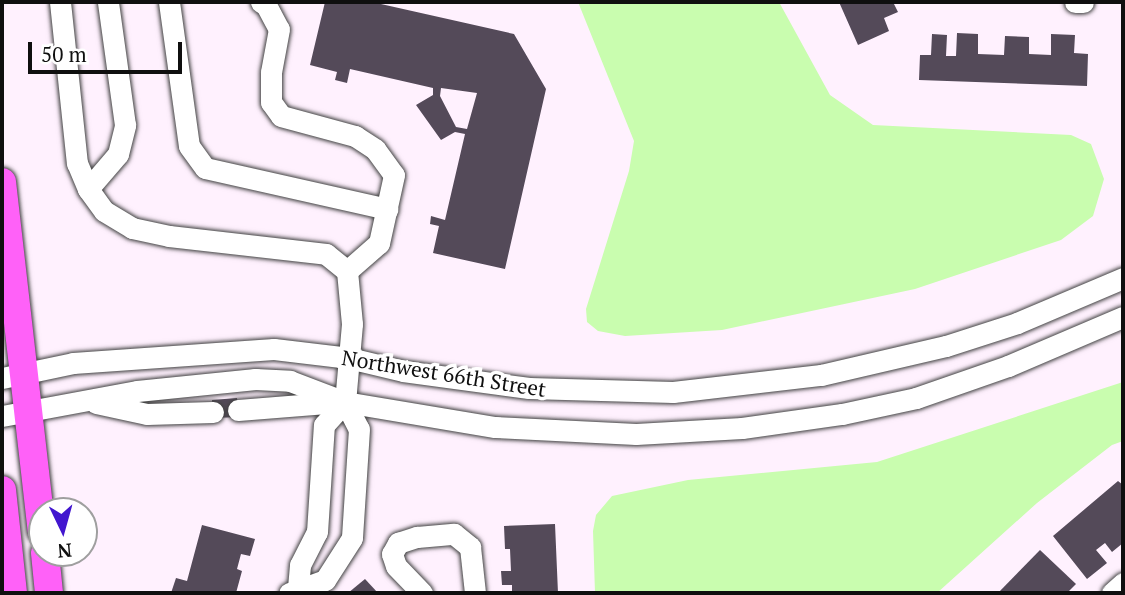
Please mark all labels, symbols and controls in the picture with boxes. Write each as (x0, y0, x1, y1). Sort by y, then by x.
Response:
scale bar (32, 28, 186, 72)
text: 50 m (41, 40, 87, 68)
street label: Northwest 66th Street (340, 344, 548, 402)
north arrow (28, 497, 98, 567)
text: N (56, 538, 73, 565)

